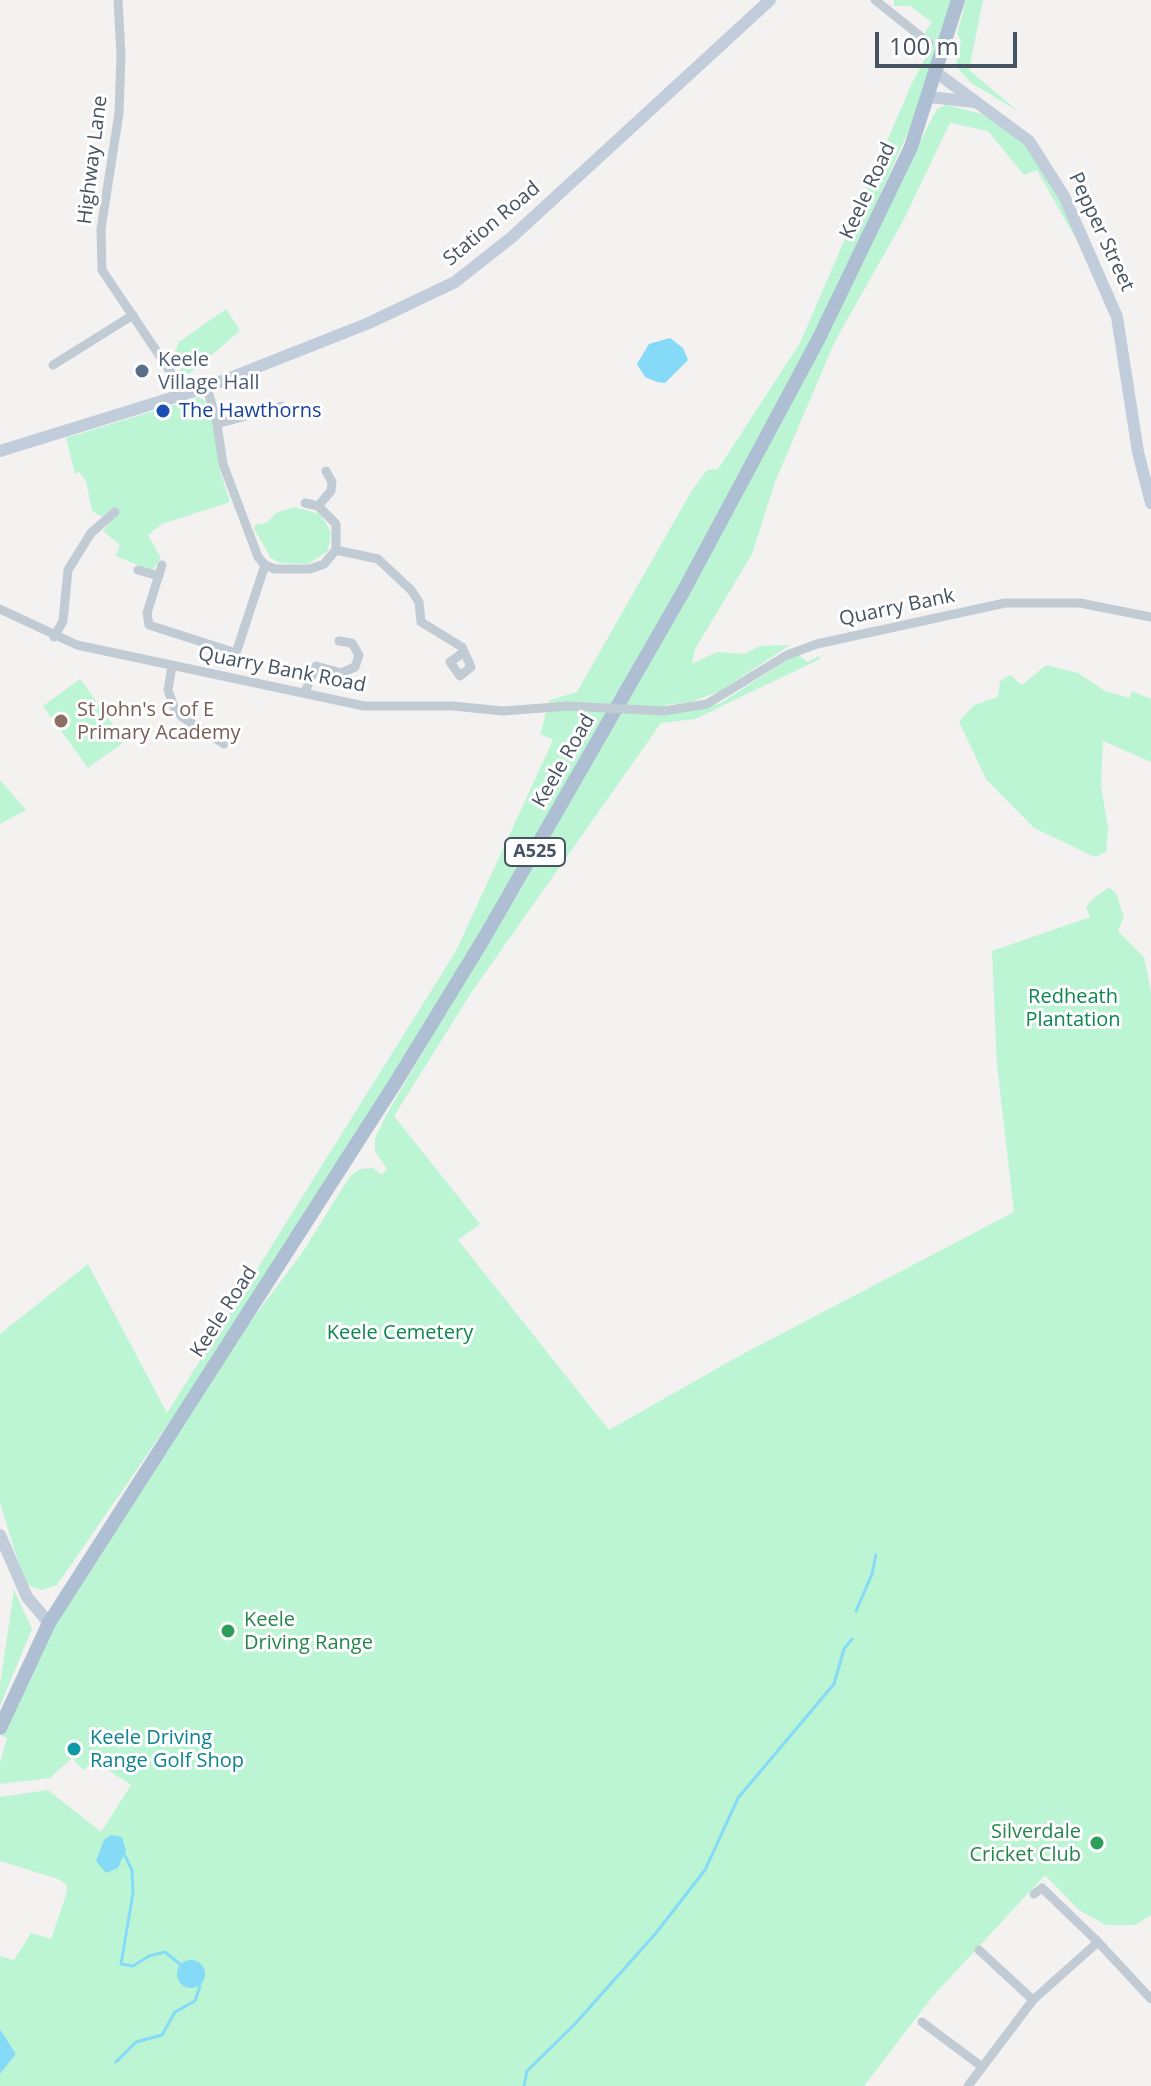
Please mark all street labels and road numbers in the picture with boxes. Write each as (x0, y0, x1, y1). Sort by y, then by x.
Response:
street label: Highway Lane (73, 94, 113, 226)
street label: Keele Road (835, 139, 901, 243)
street label: Pepper Street (1063, 169, 1139, 295)
street label: Station Road (439, 177, 545, 271)
street label: Quarry Bank (837, 584, 957, 632)
street label: Quarry Bank Road (196, 642, 368, 698)
street label: Keele Road (528, 710, 600, 812)
road number: A525 (505, 838, 565, 866)
street label: Keele Road (186, 1262, 262, 1362)

